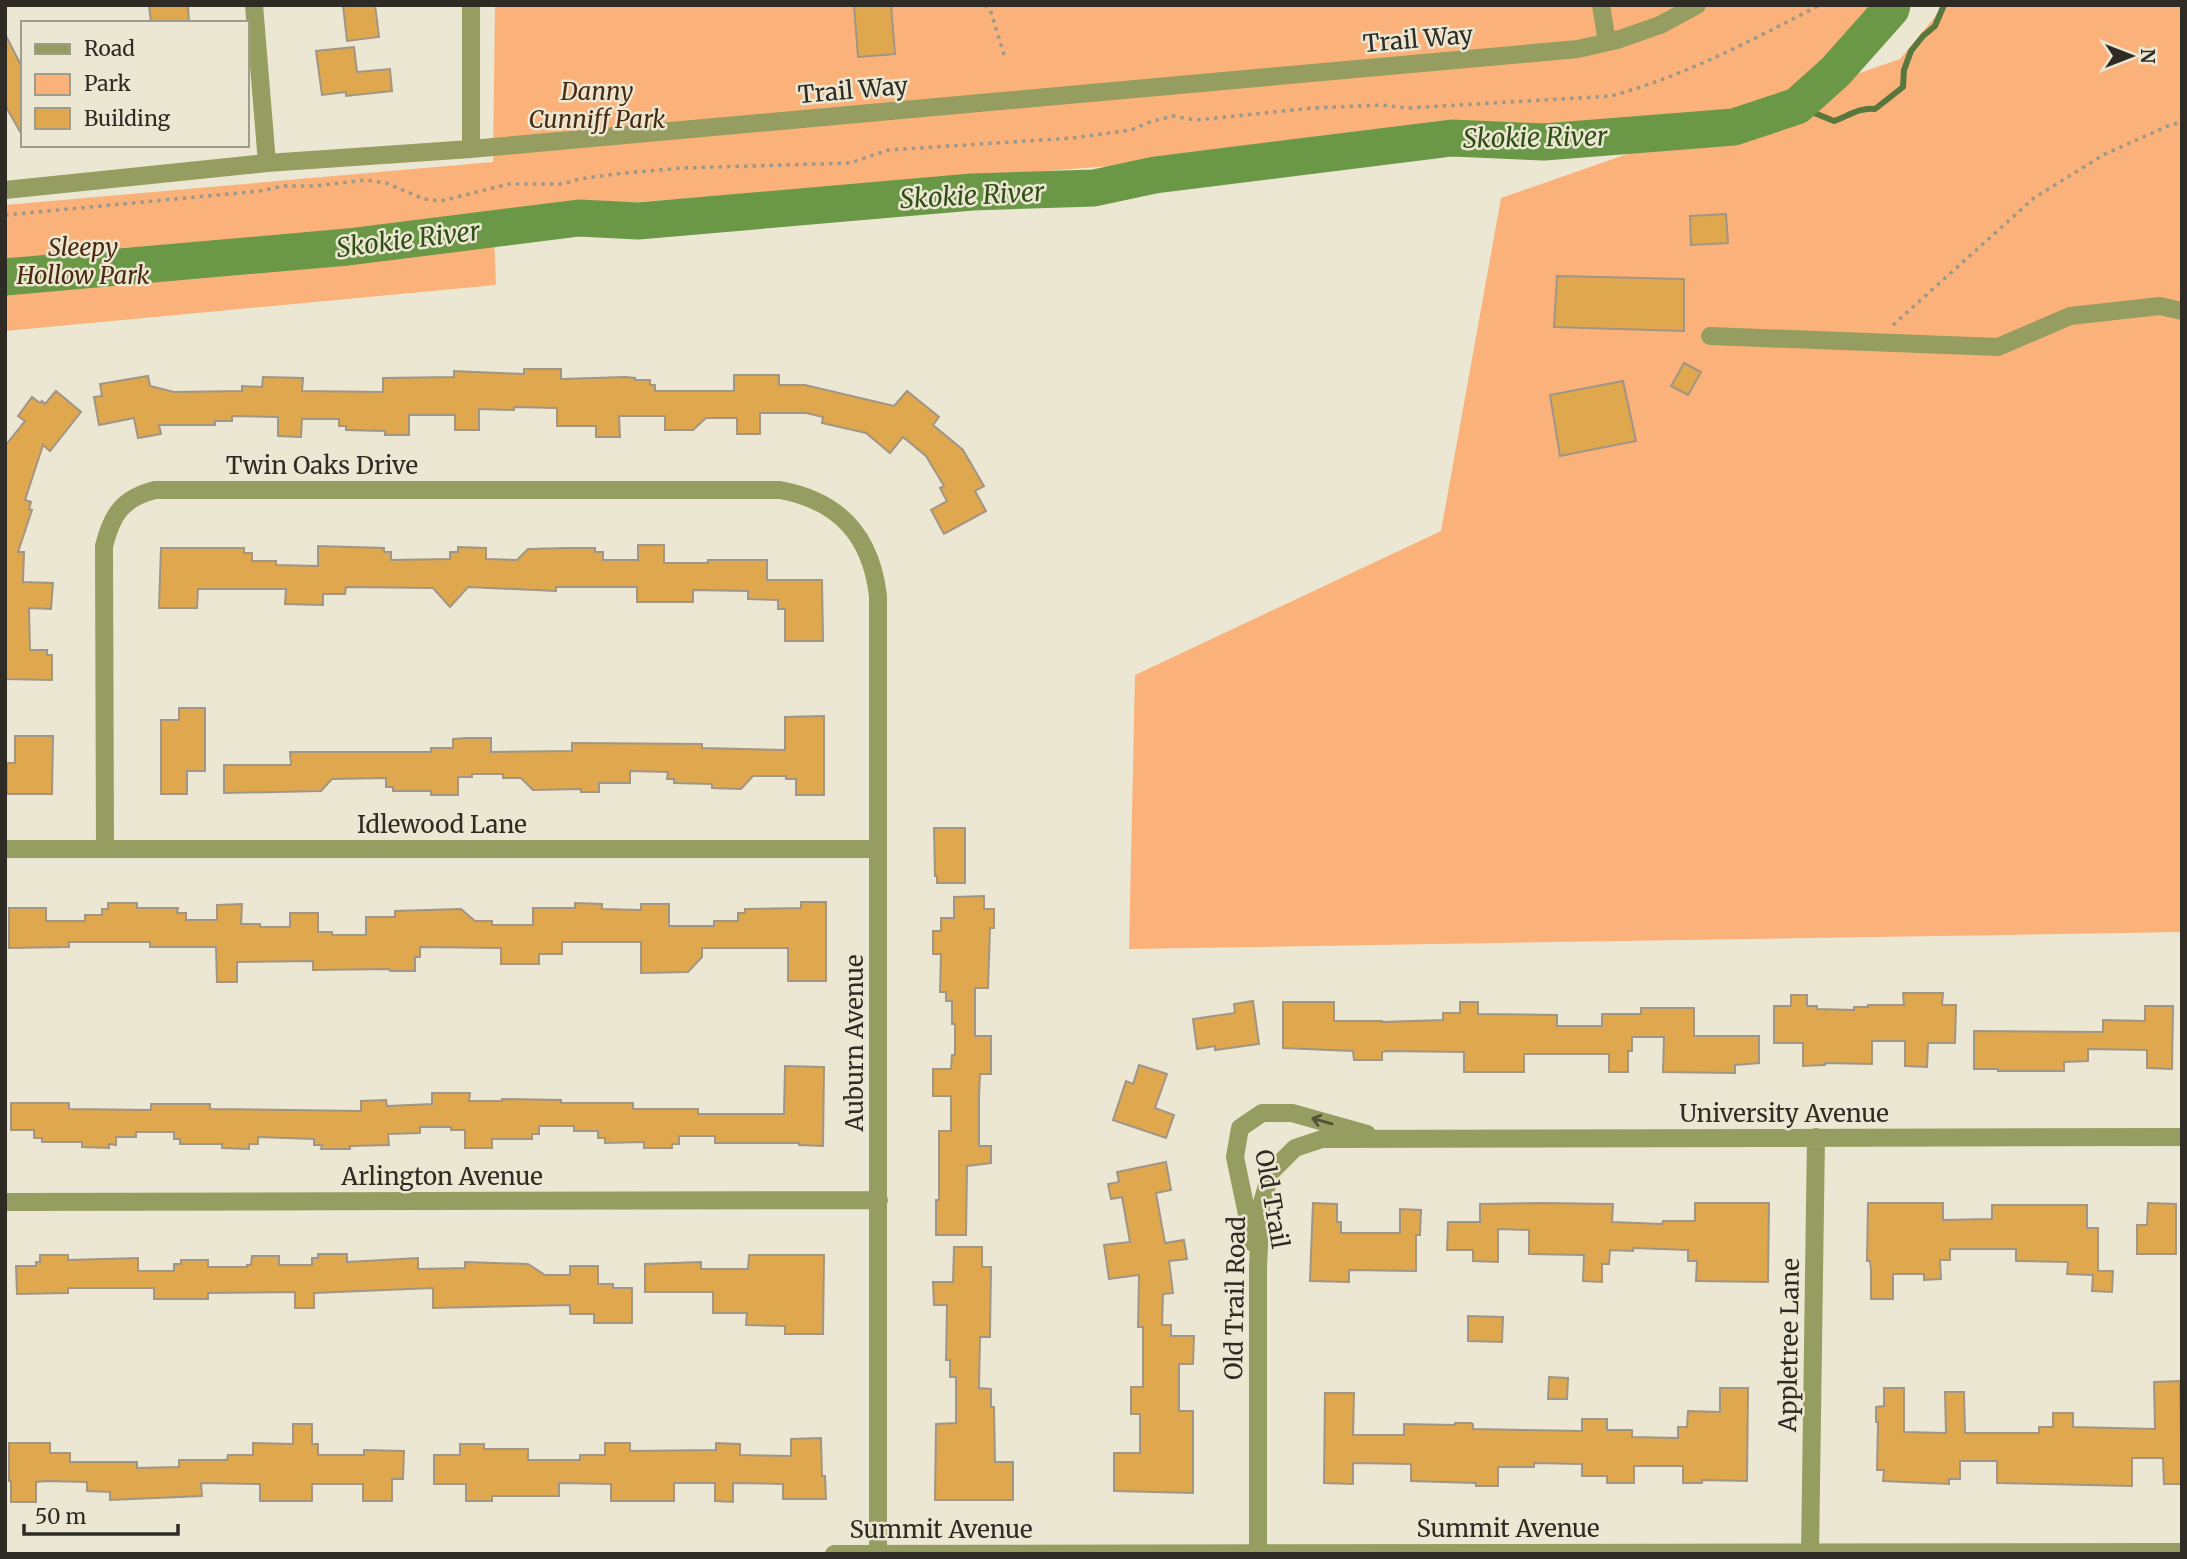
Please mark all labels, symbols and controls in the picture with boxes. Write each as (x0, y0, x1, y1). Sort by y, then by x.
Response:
street label: Trail Way (1362, 19, 1474, 59)
legend (21, 21, 248, 147)
north arrow (2096, 21, 2166, 91)
text: Road (84, 35, 135, 62)
text: N (2136, 48, 2160, 64)
text: Park (84, 70, 131, 97)
street label: Trail Way (797, 70, 909, 110)
park label: Danny Cunniff Park (529, 76, 665, 135)
text: Building (84, 105, 171, 132)
water label: Skokie River (1462, 119, 1608, 155)
water label: Skokie River (899, 175, 1045, 215)
water label: Skokie River (334, 214, 482, 264)
park label: Sleepy Hollow Park (15, 232, 150, 291)
street label: Twin Oaks Drive (226, 450, 418, 481)
street label: Idlewood Lane (357, 809, 527, 840)
street label: Auburn Avenue (839, 954, 870, 1133)
street label: University Avenue (1679, 1098, 1889, 1129)
one-way arrow (1311, 1114, 1333, 1127)
street label: Old Trail (1248, 1147, 1296, 1251)
street label: Arlington Avenue (340, 1161, 543, 1192)
street label: Old Trail Road (1218, 1216, 1252, 1380)
street label: Appletree Lane (1772, 1258, 1806, 1433)
scale bar (24, 1492, 178, 1536)
text: 50 m (35, 1503, 86, 1530)
street label: Summit Avenue (1416, 1513, 1600, 1544)
street label: Summit Avenue (849, 1514, 1033, 1545)

